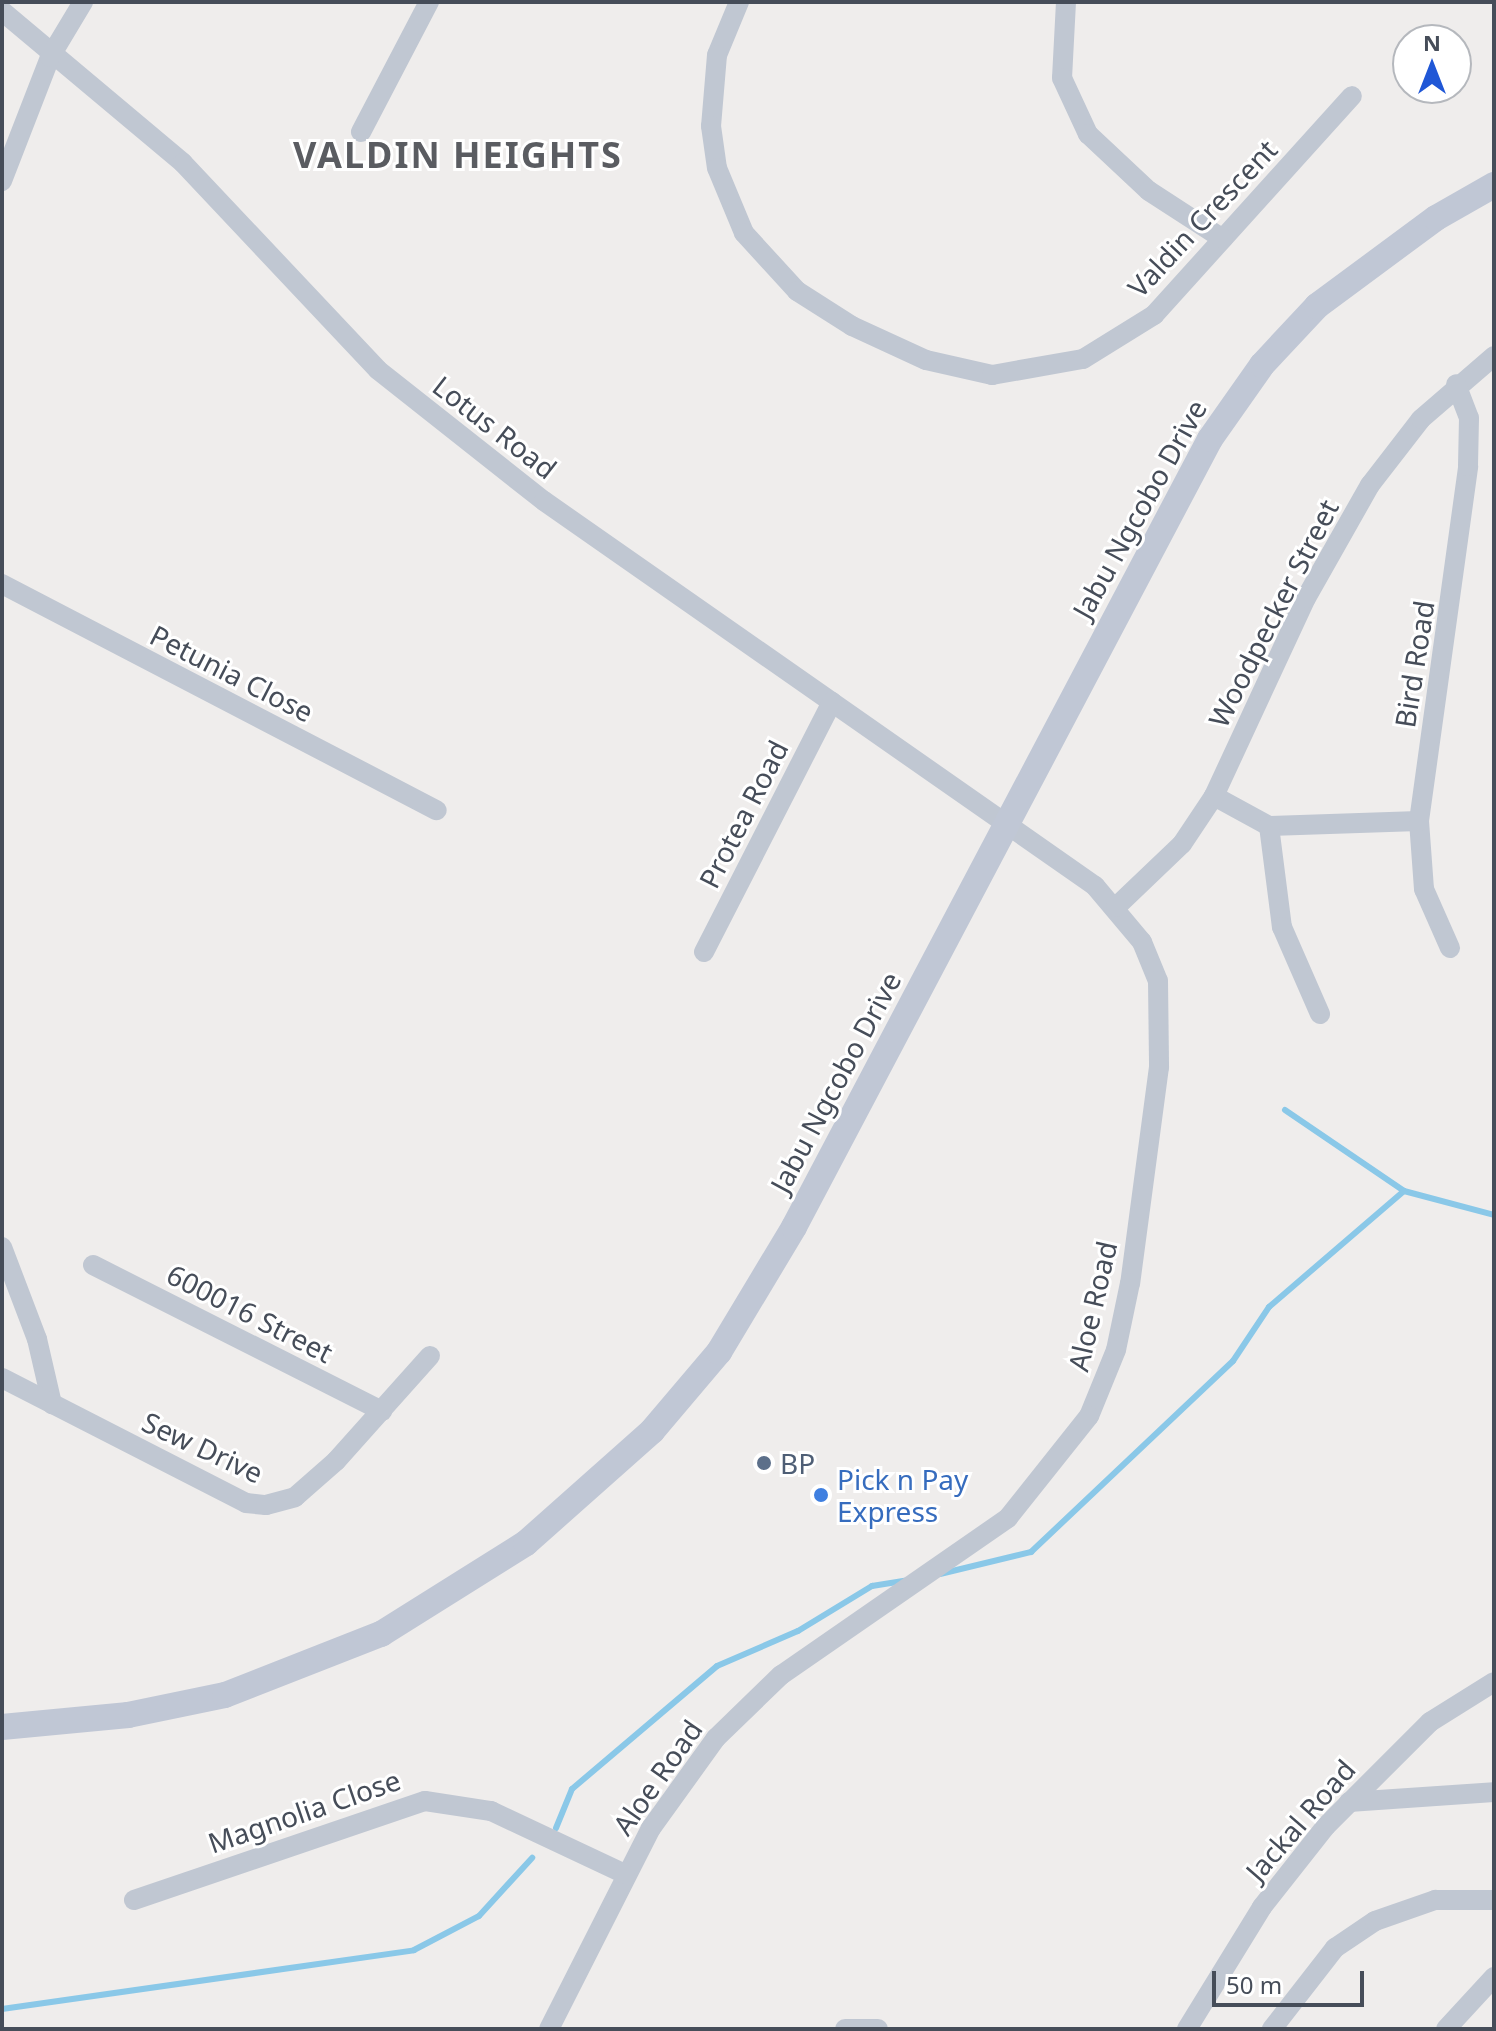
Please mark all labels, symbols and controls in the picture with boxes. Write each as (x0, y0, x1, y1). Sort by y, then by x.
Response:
north arrow (1392, 24, 1472, 104)
text: N (1423, 27, 1441, 57)
street label: Valdin Crescent (1121, 132, 1283, 304)
district label: VALDIN HEIGHTS (293, 133, 623, 177)
street label: Lotus Road (427, 369, 563, 485)
street label: Jabu Ngcobo Drive (1065, 394, 1213, 624)
street label: Woodpecker Street (1201, 494, 1345, 732)
street label: Bird Road (1387, 598, 1441, 730)
street label: Petunia Close (145, 617, 319, 729)
street label: Protea Road (691, 735, 795, 893)
street label: Jabu Ngcobo Drive (763, 966, 907, 1198)
street label: Aloe Road (1061, 1238, 1123, 1374)
street label: 600016 Street (161, 1257, 339, 1369)
street label: Sew Drive (137, 1404, 269, 1490)
place label: BP (780, 1446, 815, 1480)
marker: BP (755, 1454, 773, 1472)
place label: Pick n Pay Express (837, 1462, 968, 1528)
marker: Pick n Pay Express (812, 1486, 830, 1504)
street label: Aloe Road (605, 1713, 709, 1841)
street label: Jackal Road (1238, 1753, 1362, 1887)
street label: Magnolia Close (203, 1762, 405, 1860)
scale bar (1216, 1955, 1368, 2005)
text: 50 m (1226, 1968, 1282, 2001)

